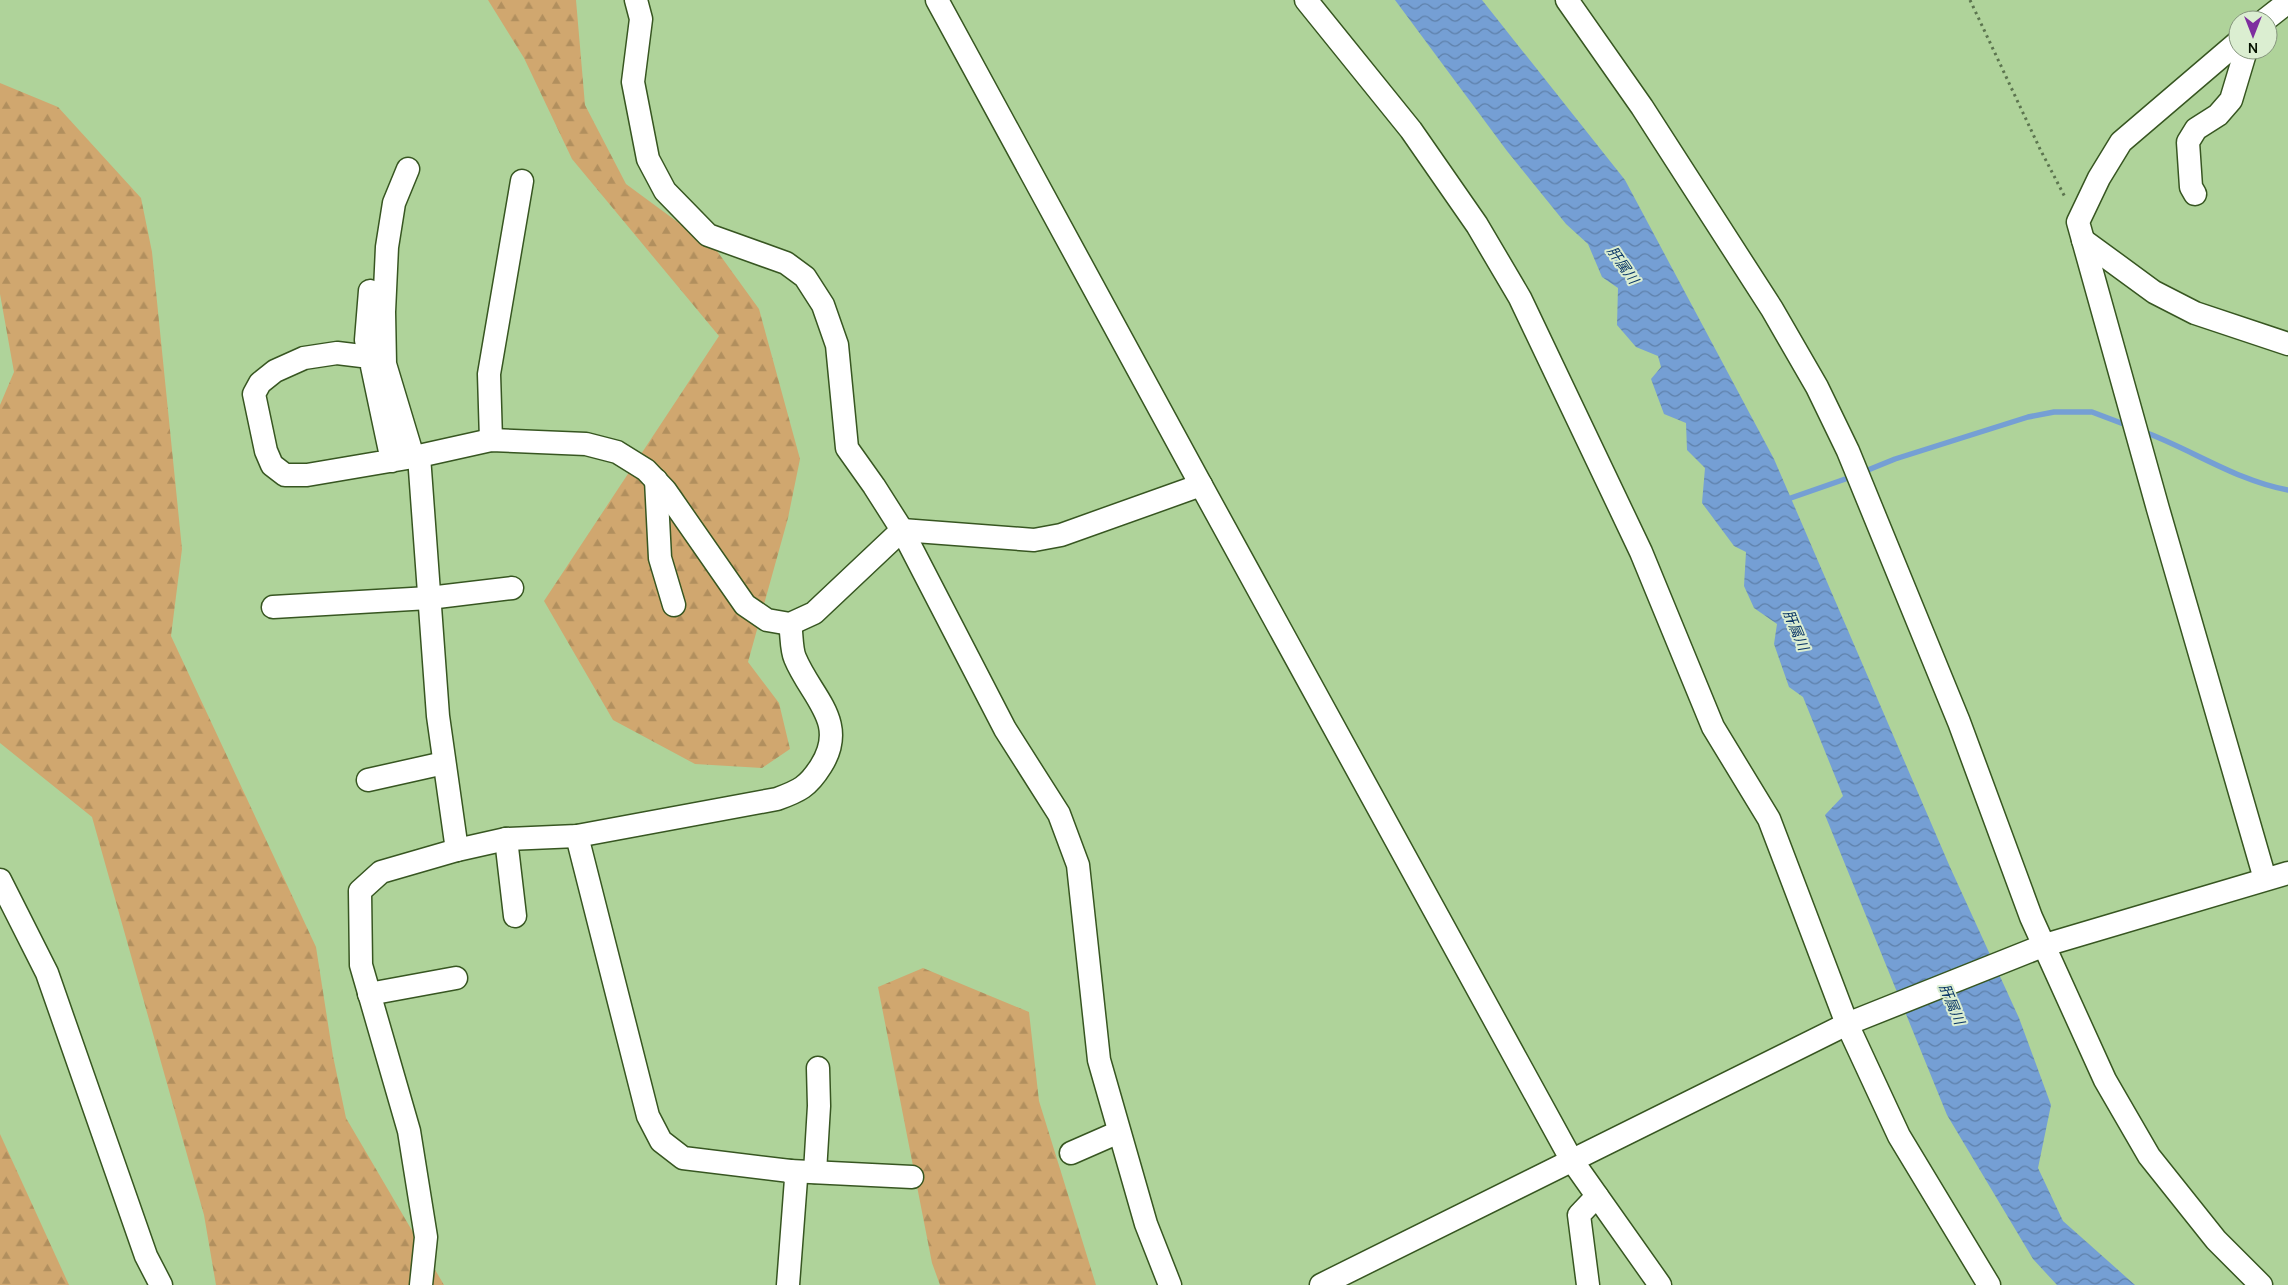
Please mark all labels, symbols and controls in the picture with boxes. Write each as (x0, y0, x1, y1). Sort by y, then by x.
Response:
north arrow (2228, 10, 2278, 60)
text: N (2248, 39, 2258, 58)
water label: 肝属川 (1604, 242, 1644, 289)
water label: 肝属川 (1780, 607, 1814, 655)
water label: 肝属川 (1936, 981, 1970, 1029)

